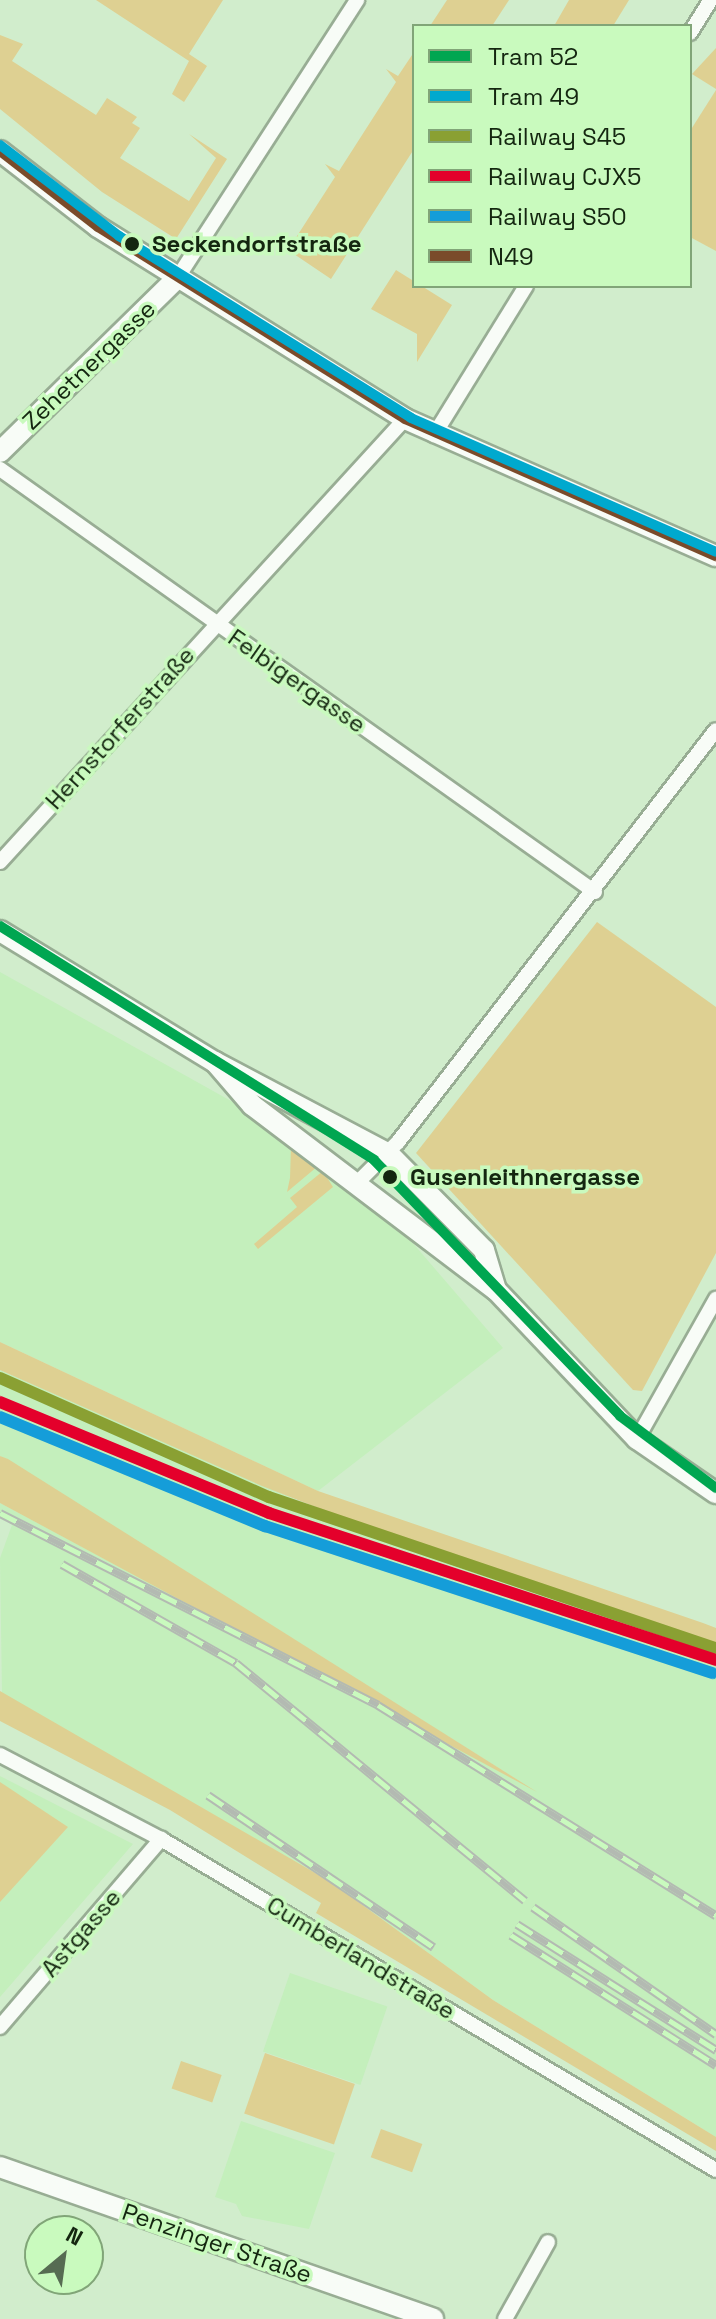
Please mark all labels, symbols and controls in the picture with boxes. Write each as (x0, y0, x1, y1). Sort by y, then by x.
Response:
legend (412, 24, 692, 288)
text: Tram 52 (488, 41, 578, 72)
text: Tram 49 (488, 81, 579, 112)
text: Railway S45 (488, 121, 626, 152)
text: Railway CJX5 (488, 161, 641, 192)
text: Railway S50 (488, 201, 627, 232)
place label: Seckendorfstraße (152, 230, 362, 258)
marker: Seckendorfstraße (119, 231, 145, 257)
text: N49 (488, 241, 534, 272)
street label: Zehetnergasse (17, 294, 161, 436)
street label: Felbigergasse (223, 623, 371, 739)
street label: Hernstorferstraße (39, 641, 201, 815)
place label: Gusenleithnergasse (410, 1163, 640, 1191)
marker: Gusenleithnergasse (377, 1164, 403, 1190)
street label: Astgasse (35, 1883, 127, 1983)
street label: Cumberlandstraße (262, 1890, 460, 2026)
street label: Penzinger Straße (119, 2197, 315, 2289)
north arrow (24, 2215, 104, 2295)
text: N (61, 2220, 88, 2252)

